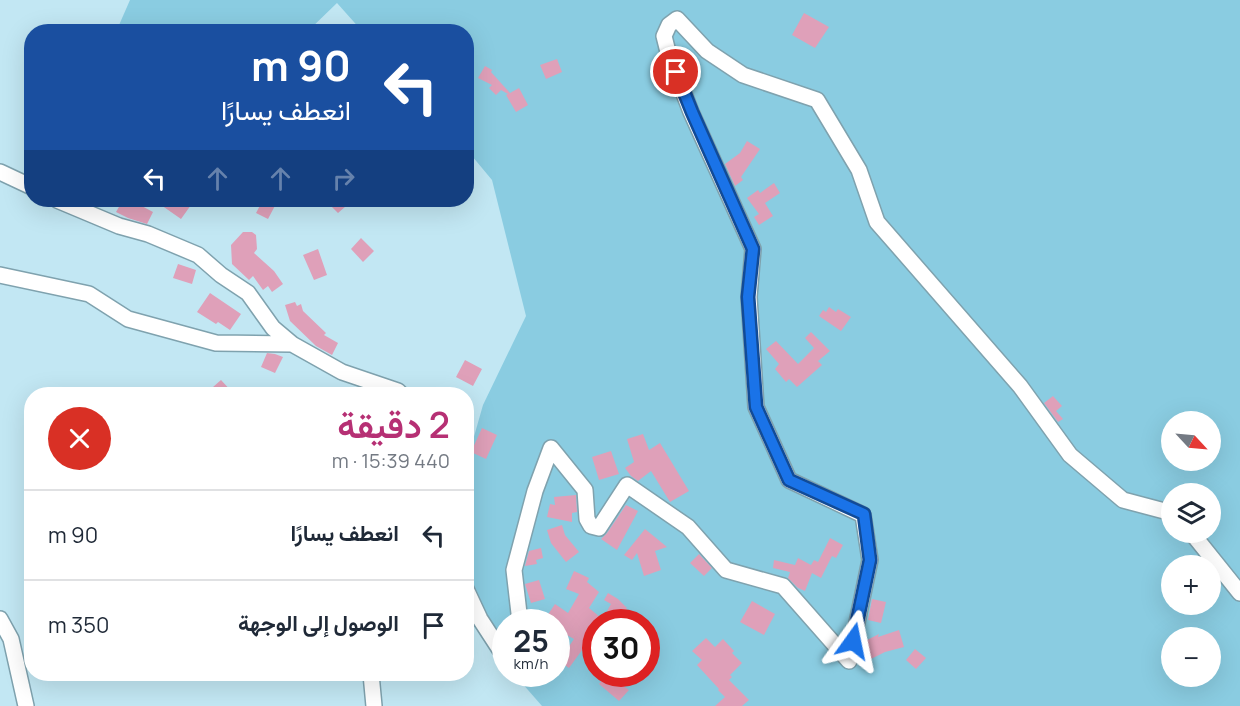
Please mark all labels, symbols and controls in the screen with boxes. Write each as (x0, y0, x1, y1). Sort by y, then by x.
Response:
text: 90 m (251, 36, 351, 94)
pin (650, 46, 701, 97)
icon: left (372, 48, 450, 126)
icon: arrive (659, 55, 692, 88)
text: انعطف يسارًا (221, 91, 351, 128)
icon: left (138, 162, 171, 195)
icon: ahead (201, 162, 234, 195)
icon: ahead (264, 162, 297, 195)
icon: right (327, 162, 360, 195)
text: 2 دقيقة (337, 400, 450, 449)
button: close (48, 407, 111, 470)
north arrow (1161, 411, 1221, 471)
map controls (1161, 411, 1221, 687)
text: 440 m · 15:39 (332, 447, 450, 474)
button: layers (1161, 483, 1221, 543)
text: انعطف يسارًا (290, 518, 399, 548)
icon: left (417, 519, 450, 552)
text: 90 m (48, 520, 98, 550)
button: + (1161, 555, 1221, 615)
text: الوصول إلى الوجهة (238, 608, 399, 638)
icon: arrive (417, 609, 450, 642)
speed limit sign: 30 (582, 609, 660, 687)
position arrow (821, 609, 885, 673)
text: 350 m (48, 610, 109, 640)
text: 25 (513, 620, 549, 661)
button: − (1161, 627, 1221, 687)
text: km/h (514, 653, 548, 674)

